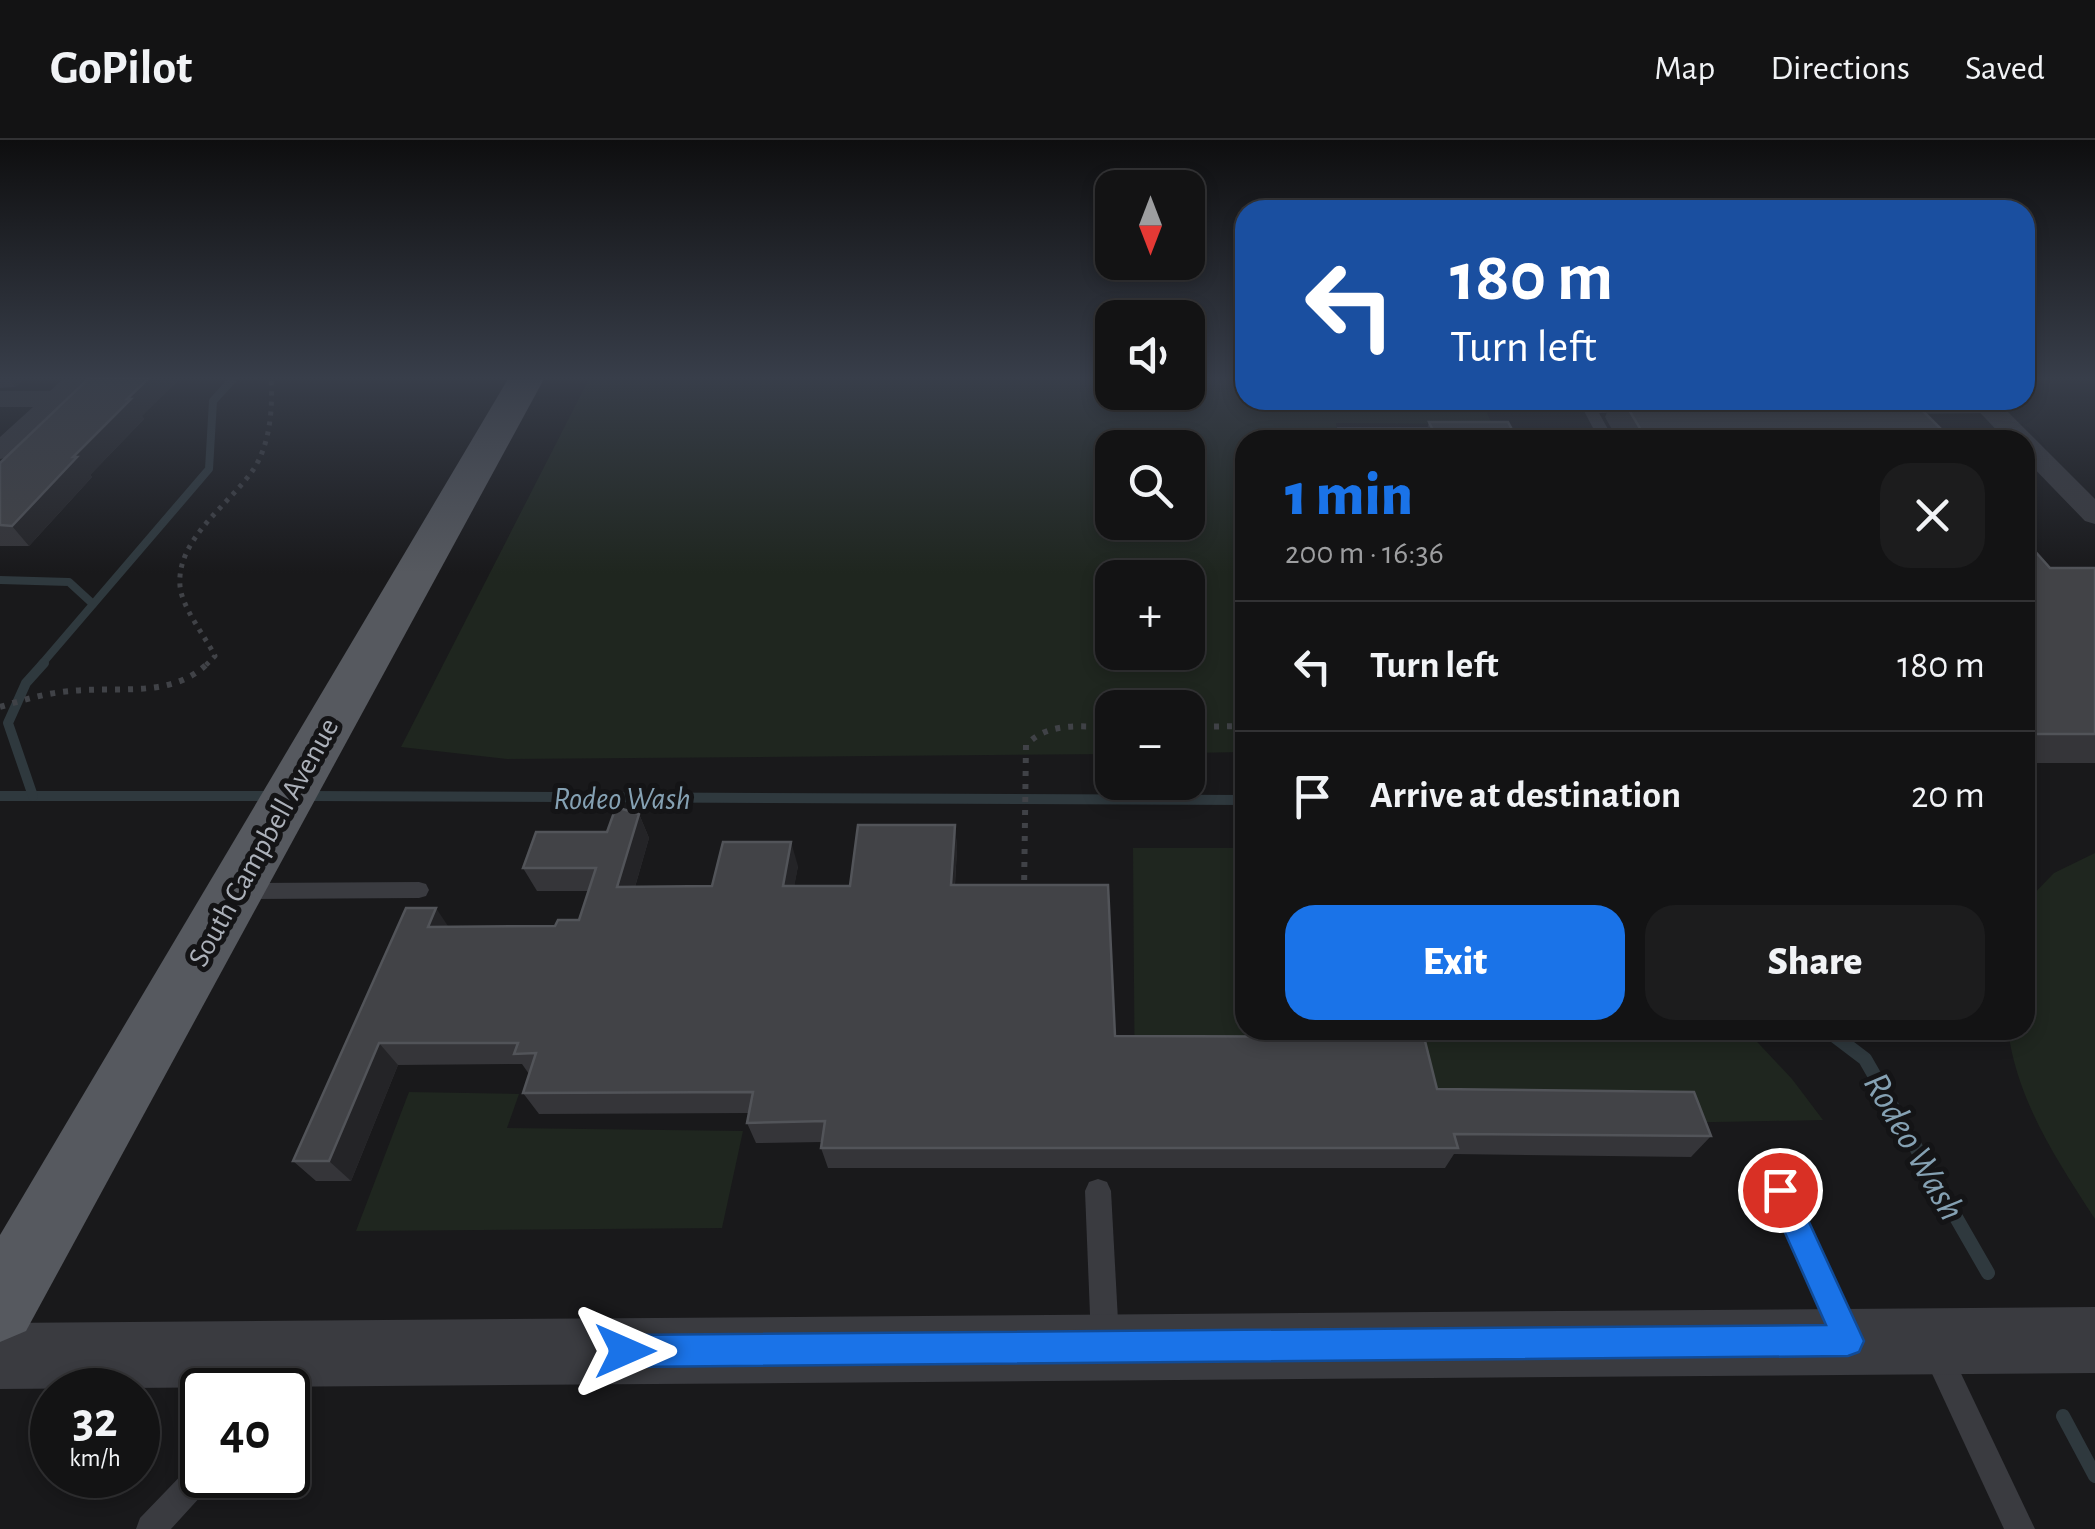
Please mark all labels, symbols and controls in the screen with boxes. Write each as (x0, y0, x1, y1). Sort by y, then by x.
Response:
text: GoPilot (50, 45, 192, 93)
text: Map (1654, 51, 1715, 86)
text: Directions (1770, 51, 1910, 86)
text: Saved (1965, 51, 2045, 86)
north arrow (1095, 170, 1205, 280)
map controls (1095, 170, 1205, 800)
icon: left (1285, 240, 1415, 370)
text: 180 m (1450, 243, 1613, 313)
button: sound (1095, 300, 1205, 410)
text: Turn left (1450, 325, 1597, 370)
button: search (1095, 430, 1205, 540)
button: close (1880, 463, 1985, 568)
text: 1 min (1285, 466, 1413, 526)
text: 200 m · 16:36 (1285, 537, 1444, 569)
button: + (1095, 560, 1205, 670)
icon: left (1285, 639, 1340, 694)
text: Turn left (1370, 647, 1498, 685)
text: 180 m (1897, 647, 1985, 685)
button: − (1095, 690, 1205, 800)
street label: South Campbell Avenue (183, 713, 345, 972)
icon: arrive (1285, 769, 1340, 824)
text: Arrive at destination (1370, 777, 1681, 815)
text: 20 m (1911, 777, 1985, 815)
water label: Rodeo Wash (553, 783, 691, 815)
button: Exit (1285, 905, 1625, 1020)
button: Share (1645, 905, 1985, 1020)
water label: Rodeo Wash (1856, 1067, 1971, 1227)
pin (1738, 1148, 1823, 1233)
icon: arrive (1753, 1163, 1808, 1218)
position arrow (573, 1299, 677, 1403)
speed limit sign: 40 (180, 1368, 310, 1498)
text: 32 (72, 1396, 118, 1446)
text: km/h (69, 1446, 121, 1471)

